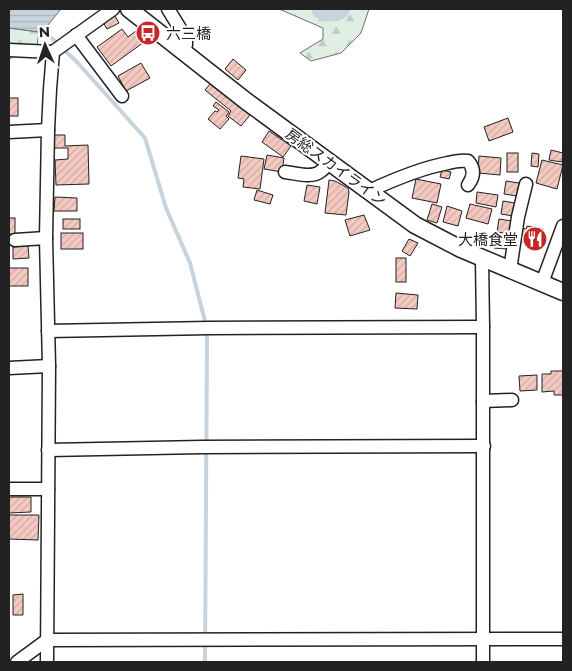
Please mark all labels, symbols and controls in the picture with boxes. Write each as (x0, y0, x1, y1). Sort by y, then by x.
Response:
north arrow (20, 20, 70, 70)
bus stop icon: 六三橋 (135, 20, 161, 46)
text: N (38, 23, 50, 41)
place label: 六三橋 (166, 24, 211, 43)
street label: 房総スカイライン (282, 124, 390, 210)
restaurant icon: 大橋食堂 (522, 226, 548, 252)
place label: 大橋食堂 (458, 230, 518, 249)

